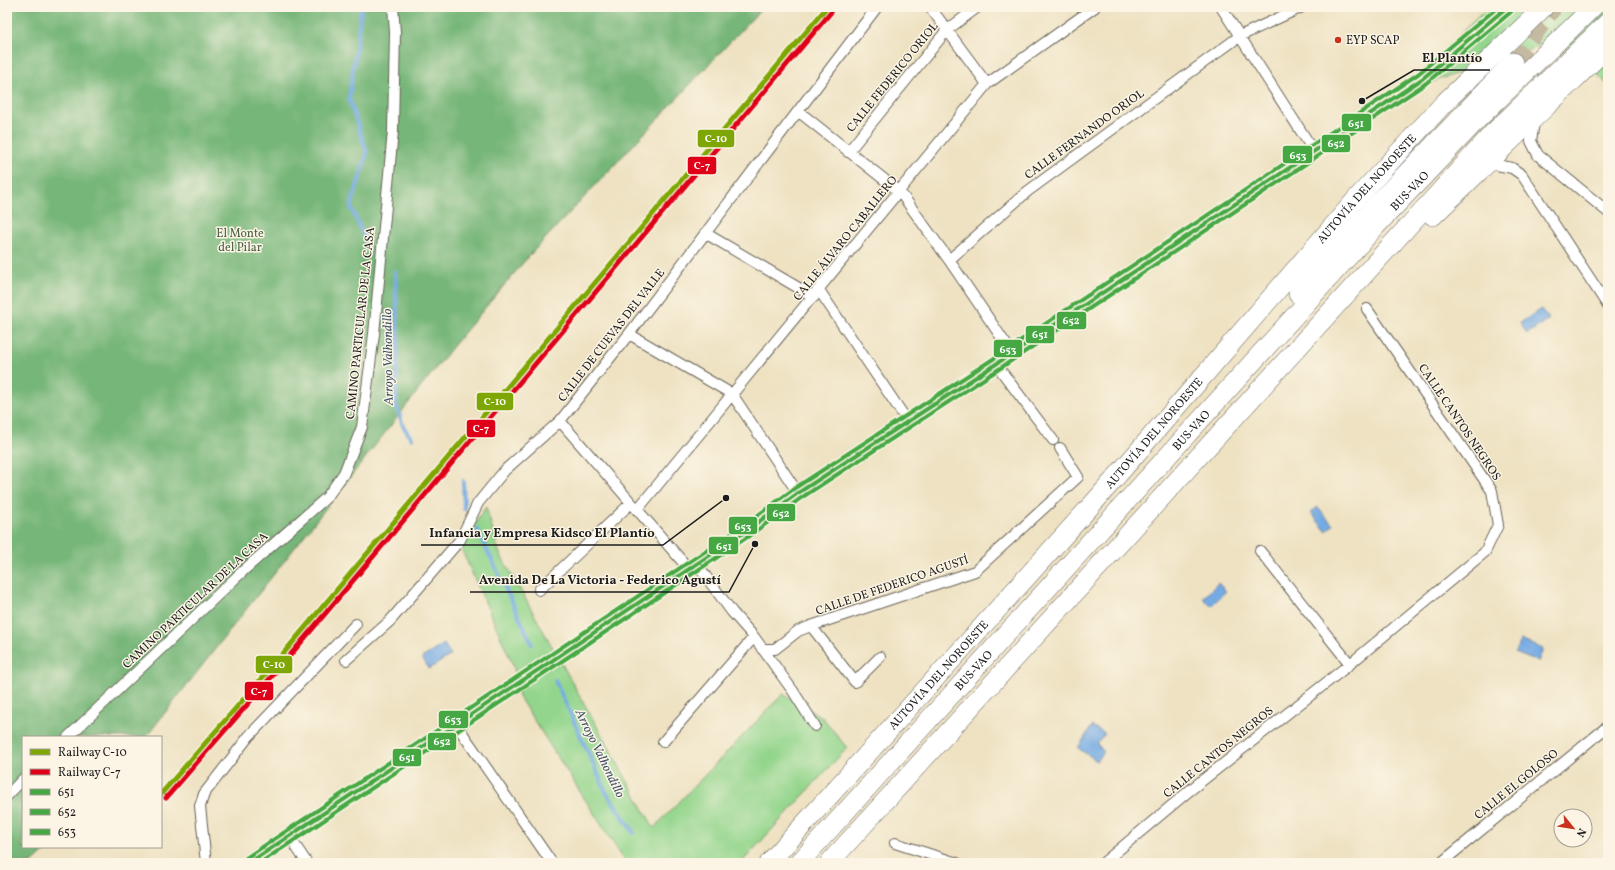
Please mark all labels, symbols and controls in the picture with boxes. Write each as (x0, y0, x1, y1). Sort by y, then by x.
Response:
street label: CALLE FEDERICO ORIOL (843, 19, 942, 136)
place label: EYP SCAP (1346, 33, 1400, 49)
marker: EYP SCAP (1333, 35, 1343, 45)
callout: El Plantío (1414, 45, 1490, 70)
text: El Plantío (1422, 50, 1482, 68)
street label: CALLE FERNANDO ORIOL (1022, 86, 1148, 184)
line badge: 651 (1341, 113, 1372, 132)
text: 651 (1348, 117, 1364, 132)
line badge: C-10 (697, 129, 735, 148)
street label: AUTOVÍA DEL NOROESTE (1314, 131, 1421, 248)
text: C-10 (705, 132, 727, 147)
line badge: 652 (1321, 134, 1351, 153)
text: 652 (1327, 137, 1345, 152)
line badge: 653 (1282, 145, 1313, 164)
text: 653 (1290, 149, 1307, 164)
line badge: C-7 (687, 156, 717, 175)
text: C-7 (694, 159, 710, 174)
street label: BUS-VAO (1387, 168, 1433, 215)
street label: CALLE ÁLVARO CABALLERO (789, 172, 901, 305)
park label: El Monte del Pilar (216, 226, 264, 256)
street label: CAMINO PARTICULAR DE LA CASA (343, 226, 379, 420)
street label: CALLE DE CUEVAS DEL VALLE (555, 266, 669, 406)
water label: Arroyo Valhondillo (379, 308, 399, 406)
line badge: 652 (1056, 311, 1087, 330)
text: 652 (1062, 314, 1080, 329)
line badge: 651 (1025, 325, 1055, 344)
text: 651 (1032, 328, 1048, 343)
line badge: 653 (993, 339, 1023, 358)
text: 653 (1000, 343, 1017, 358)
street label: CALLE CANTOS NEGROS (1414, 361, 1504, 484)
street label: AUTOVÍA DEL NOROESTE (1102, 375, 1207, 493)
line badge: C-10 (476, 392, 514, 411)
text: C-10 (484, 395, 506, 410)
street label: BUS-VAO (1169, 407, 1215, 455)
line badge: C-7 (466, 419, 496, 438)
text: C-7 (473, 422, 489, 437)
line badge: 652 (766, 503, 796, 522)
text: 652 (772, 507, 790, 522)
line badge: 653 (728, 516, 758, 535)
callout: Infancia y Empresa Kidsco El Plantío (421, 520, 663, 545)
text: 653 (735, 520, 752, 535)
text: Infancia y Empresa Kidsco El Plantío (429, 525, 655, 543)
street label: CAMINO PARTICULAR DE LA CASA (119, 529, 272, 673)
line badge: 651 (708, 536, 739, 555)
text: 651 (716, 540, 732, 555)
street label: CALLE DE FEDERICO AGUSTÍ (813, 551, 971, 620)
callout: Avenida De La Victoria - Federico Agustí (470, 567, 729, 592)
text: Avenida De La Victoria - Federico Agustí (479, 572, 721, 590)
street label: AUTOVÍA DEL NOROESTE (886, 618, 993, 734)
street label: BUS-VAO (952, 647, 997, 695)
line badge: C-10 (255, 655, 293, 674)
text: C-10 (263, 658, 285, 673)
line badge: C-7 (244, 681, 274, 701)
text: C-7 (251, 685, 267, 700)
street label: CALLE CANTOS NEGROS (1160, 703, 1277, 802)
water label: Arroyo Valhondillo (570, 706, 628, 801)
line badge: 653 (438, 710, 469, 729)
text: 653 (445, 713, 462, 728)
line badge: 652 (427, 732, 457, 751)
text: 652 (433, 735, 451, 750)
legend (22, 736, 162, 848)
text: Railway C-10 (58, 745, 127, 761)
street label: CALLE EL GOLOSO (1471, 746, 1562, 824)
line badge: 651 (392, 748, 422, 767)
text: 651 (399, 751, 415, 766)
text: Railway C-7 (58, 765, 121, 781)
text: 651 (58, 785, 75, 801)
text: 652 (58, 805, 76, 821)
north arrow (1553, 808, 1593, 848)
text: 653 (58, 825, 76, 841)
text: N (1572, 825, 1589, 839)

